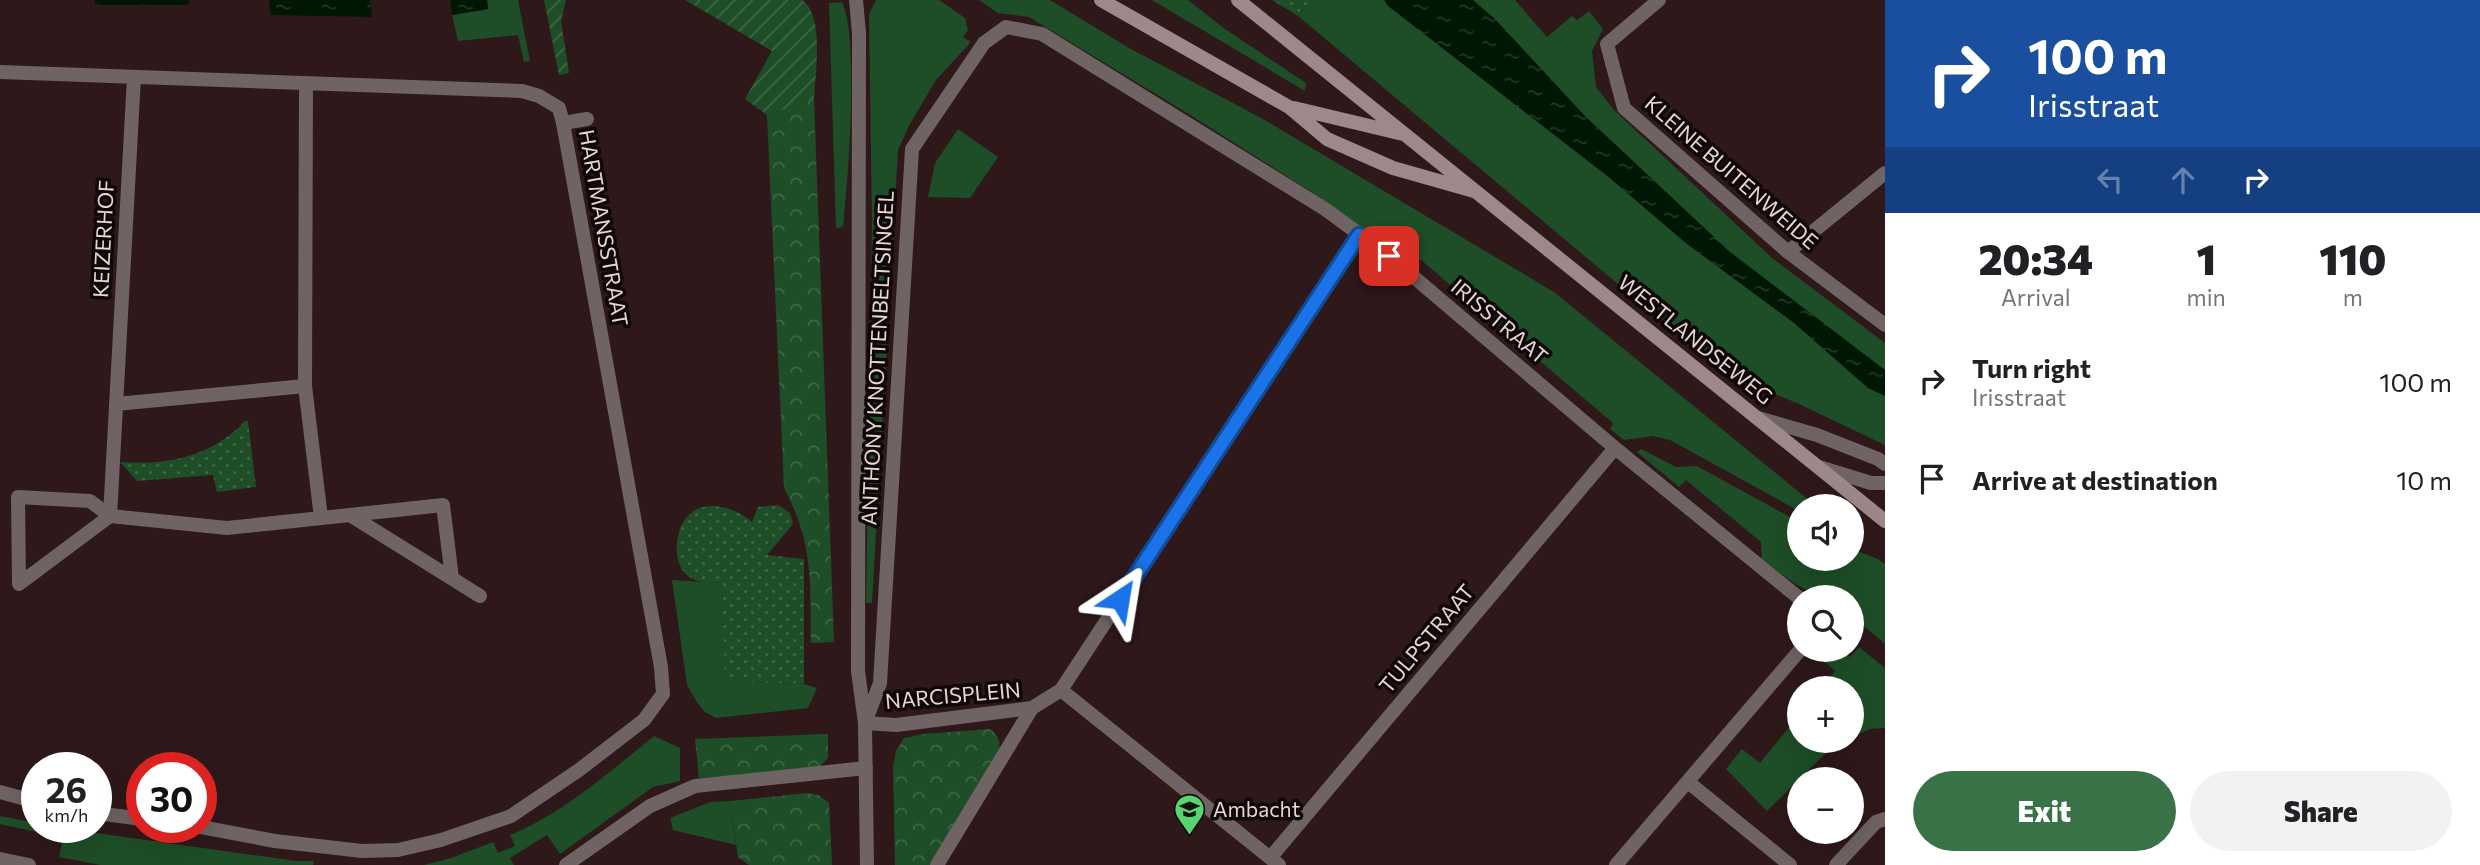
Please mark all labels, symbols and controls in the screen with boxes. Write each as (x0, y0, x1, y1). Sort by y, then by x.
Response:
text: 100 m (2028, 24, 2167, 84)
icon: right (1913, 28, 2004, 119)
text: Irisstraat (2028, 84, 2159, 124)
street label: KLEINE BUITENWEIDE (1640, 90, 1824, 254)
street label: HARTMANSSTRAAT (575, 127, 634, 328)
icon: left (2091, 161, 2129, 199)
icon: ahead (2164, 161, 2202, 199)
icon: right (2237, 161, 2275, 199)
street label: KEIZERHOF (87, 179, 118, 298)
street label: ANTHONY KNOTTENBELTSINGEL (855, 190, 898, 526)
pin (1359, 226, 1419, 286)
text: 20:34 (1978, 232, 2093, 284)
text: 1 (2196, 232, 2216, 284)
text: 110 (2319, 232, 2387, 284)
icon: arrive (1370, 237, 1408, 275)
street label: WESTLANDSEWEG (1614, 269, 1778, 409)
street label: IRISSTRAAT (1447, 273, 1553, 368)
text: Arrival (2001, 283, 2071, 311)
text: min (2187, 283, 2226, 311)
text: m (2343, 283, 2363, 311)
text: Turn right (1972, 352, 2091, 383)
icon: right (1913, 362, 1951, 400)
text: 100 m (2379, 366, 2452, 397)
text: Irisstraat (1972, 383, 2066, 411)
icon: arrive (1913, 460, 1951, 498)
text: Arrive at destination (1972, 464, 2218, 495)
text: 10 m (2396, 464, 2452, 495)
map controls (1787, 494, 1864, 844)
button: sound (1787, 494, 1864, 571)
position arrow (1083, 562, 1157, 636)
street label: TULPSTRAAT (1373, 579, 1479, 697)
button: search (1787, 585, 1864, 662)
street label: NARCISPLEIN (884, 676, 1022, 713)
button: + (1787, 676, 1864, 753)
speed limit sign: 30 (126, 752, 217, 843)
text: 26 (46, 767, 87, 810)
button: − (1787, 767, 1864, 844)
button: Exit (1913, 771, 2176, 851)
button: Share (2190, 771, 2452, 851)
school or university icon: Ambacht (1173, 793, 1207, 837)
place label: Ambacht (1213, 796, 1300, 821)
text: km/h (45, 804, 88, 826)

